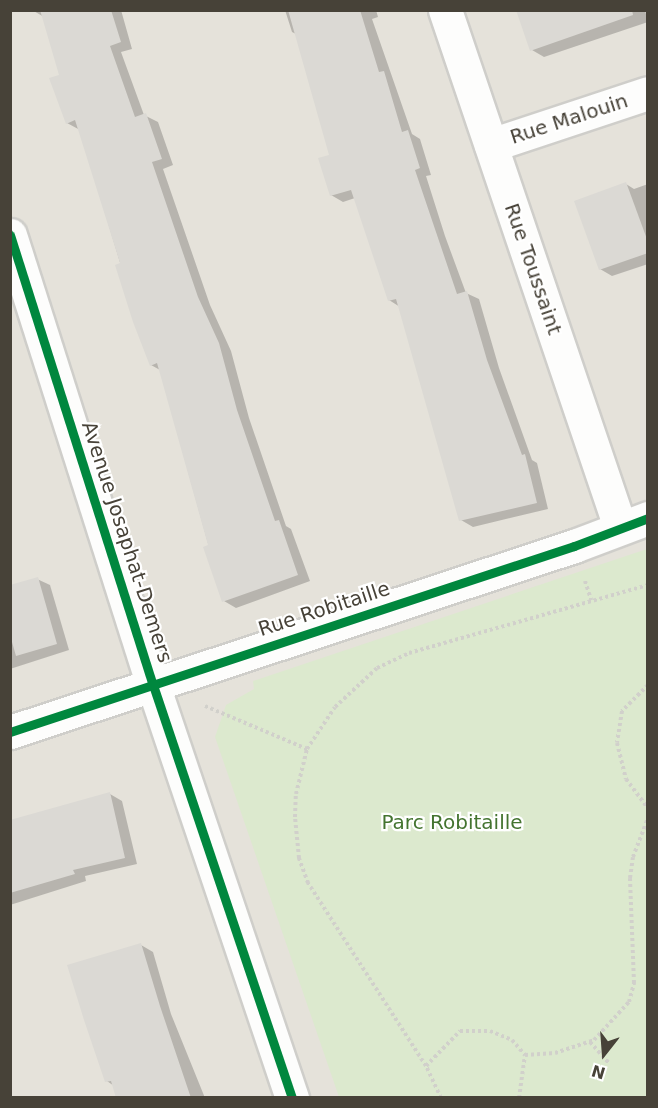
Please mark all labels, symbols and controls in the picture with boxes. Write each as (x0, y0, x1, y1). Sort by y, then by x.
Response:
street label: Rue Malouin (507, 89, 631, 149)
street label: Rue Toussaint (499, 200, 567, 338)
street label: Avenue Josaphat-Demers (77, 418, 177, 666)
street label: Rue Robitaille (255, 576, 393, 642)
park label: Parc Robitaille (381, 810, 523, 834)
north arrow (574, 1024, 634, 1084)
text: N (589, 1061, 608, 1083)

